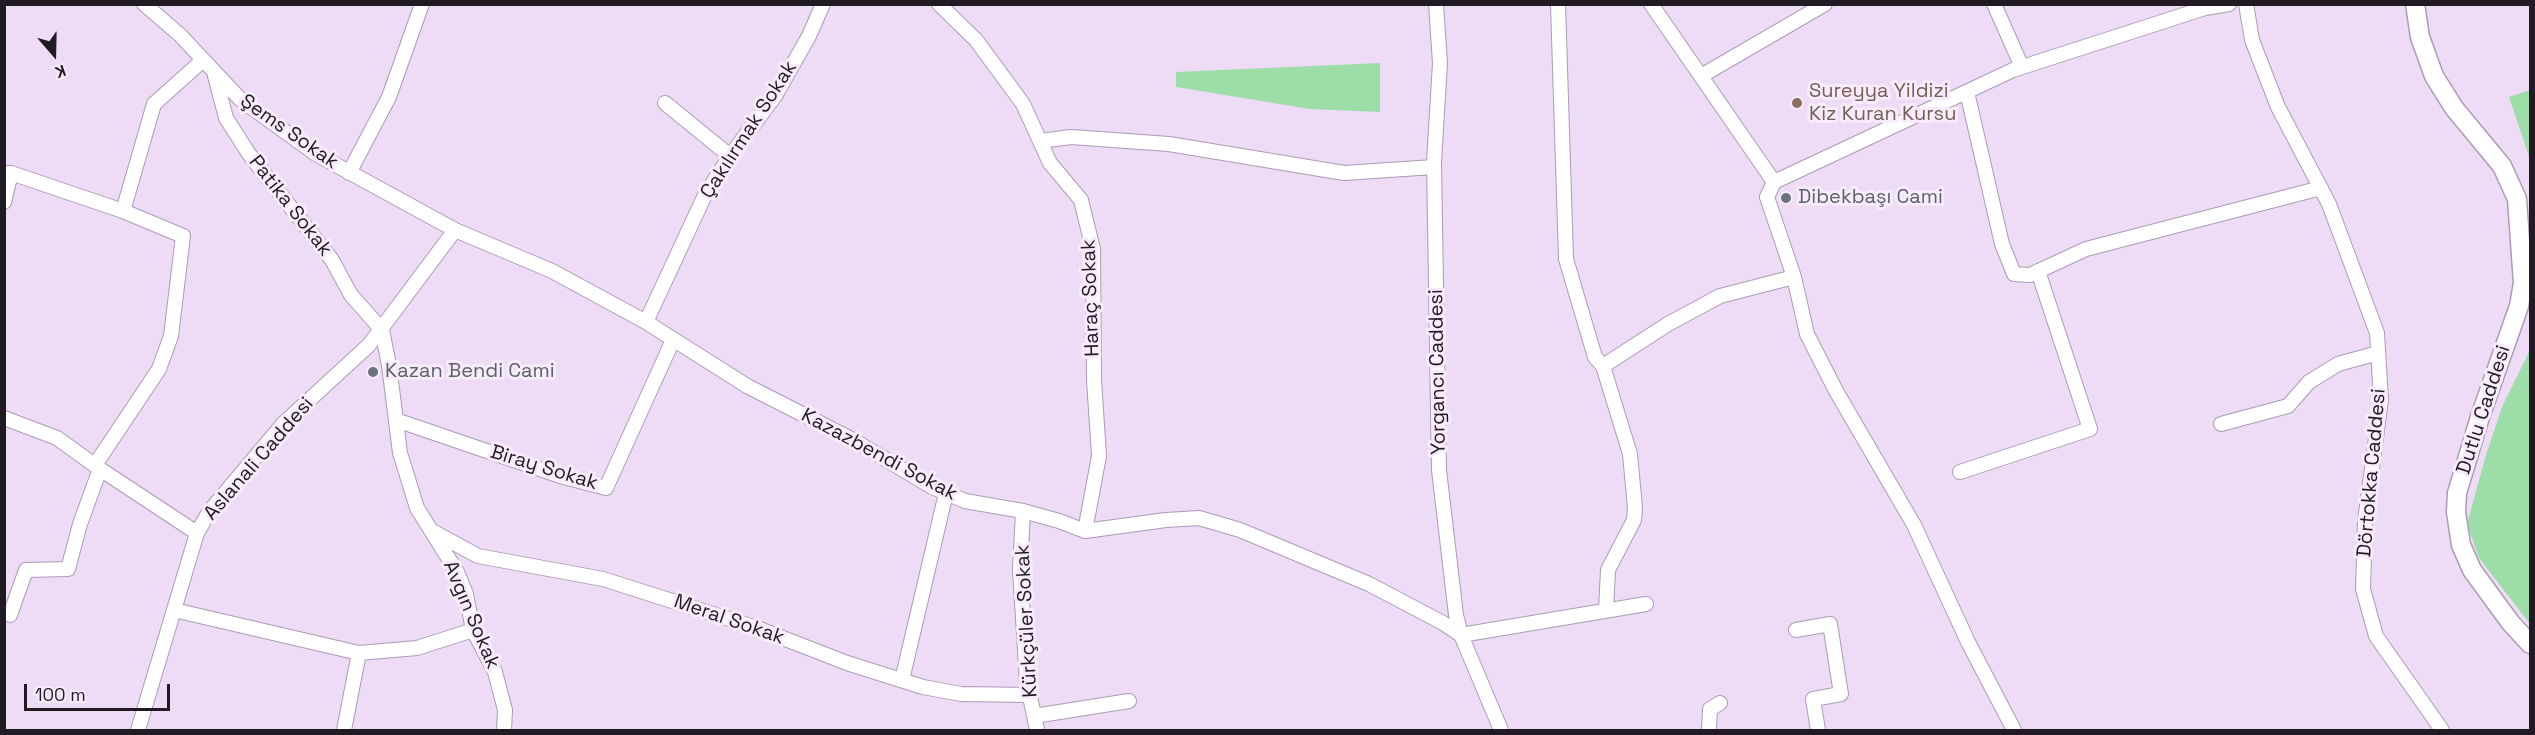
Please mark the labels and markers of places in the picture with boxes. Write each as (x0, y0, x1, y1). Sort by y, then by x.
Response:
place label: Sureyya Yildizi Kiz Kuran Kursu (1809, 80, 1956, 127)
marker: Sureyya Yildizi Kiz Kuran Kursu (1790, 96, 1804, 110)
place label: Dibekbaşı Cami (1798, 186, 1943, 210)
marker: Dibekbaşı Cami (1779, 191, 1793, 205)
place label: Kazan Bendi Cami (385, 360, 555, 384)
marker: Kazan Bendi Cami (366, 365, 380, 379)

